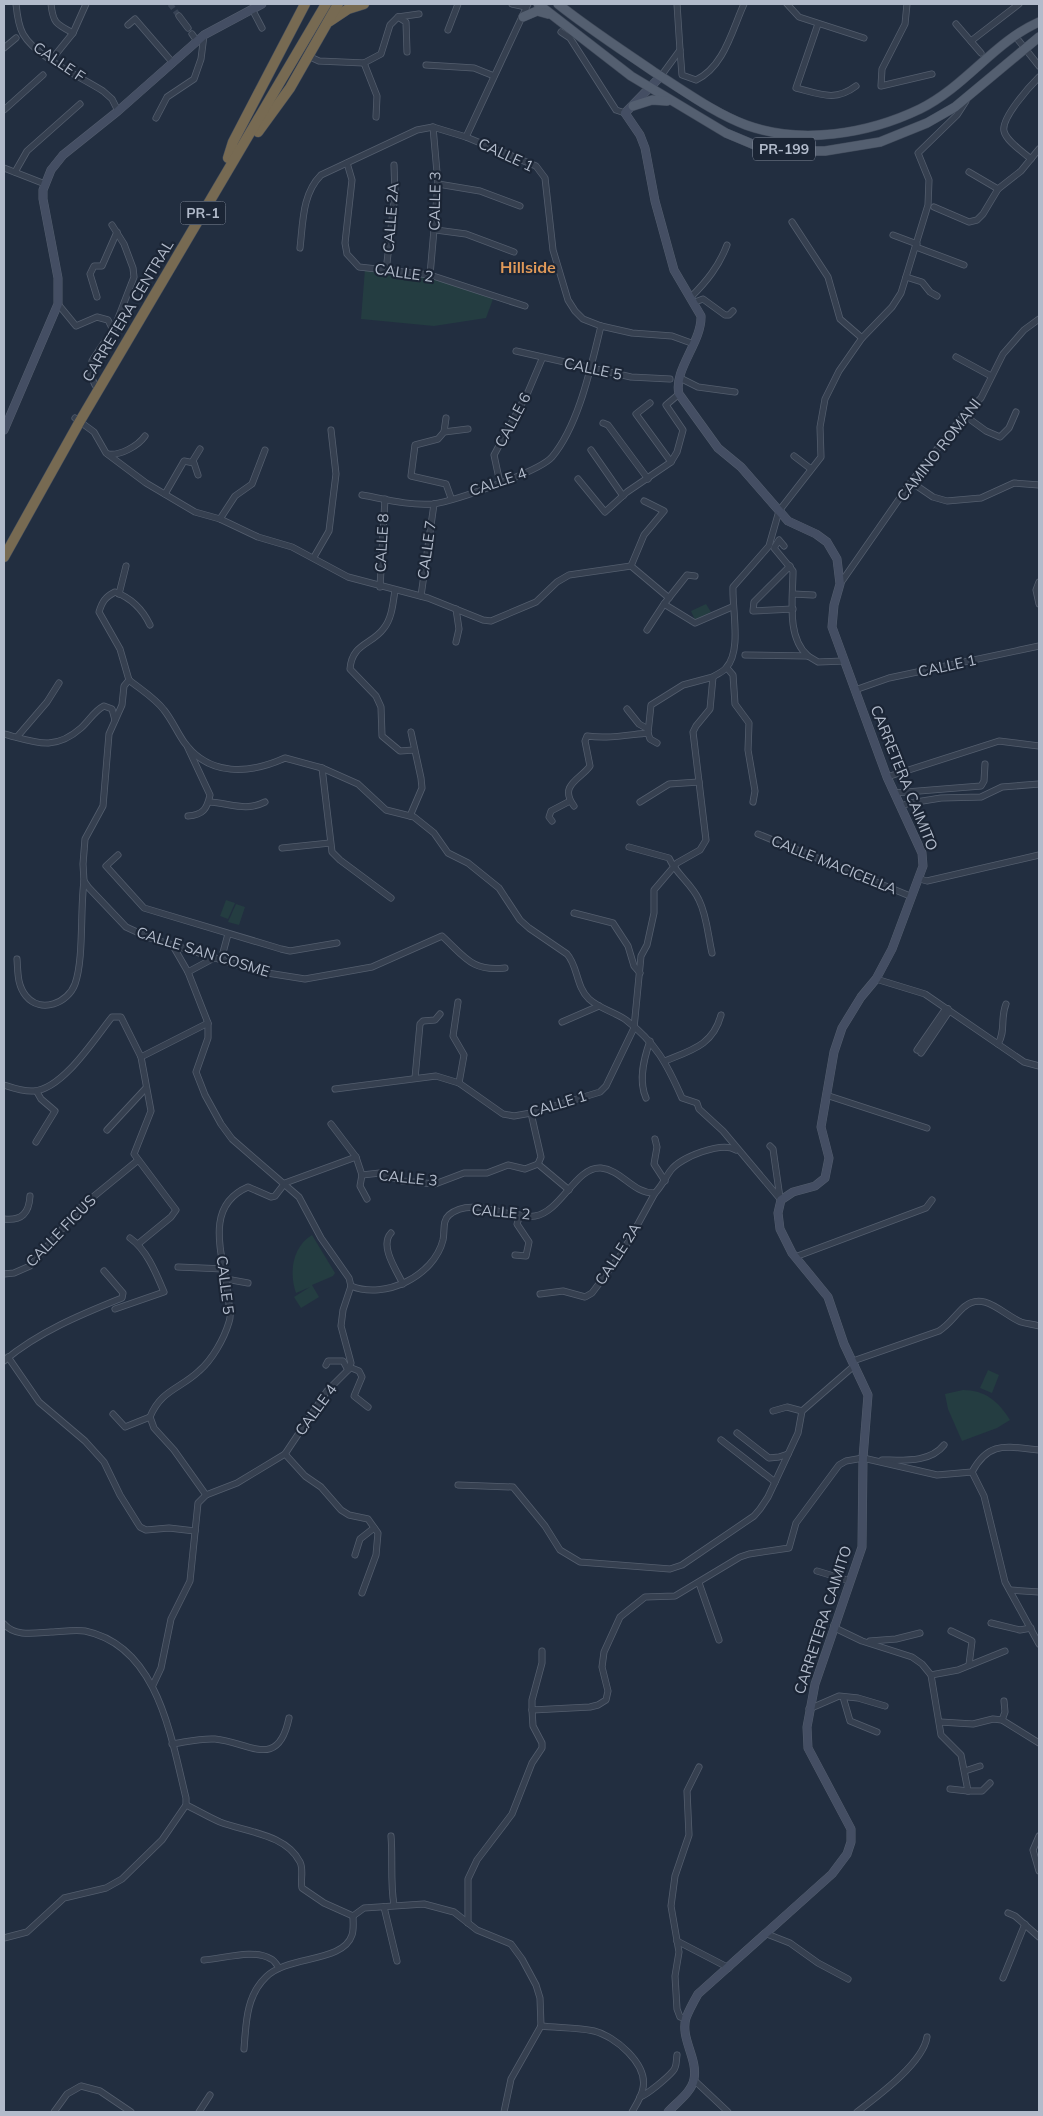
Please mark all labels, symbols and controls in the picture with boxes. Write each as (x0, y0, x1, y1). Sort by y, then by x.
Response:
street label: CALLE F (30, 37, 89, 86)
street label: CALLE 1 (475, 133, 537, 176)
road number: PR-199 (753, 138, 815, 160)
street label: CALLE 3 (424, 171, 445, 231)
street label: CALLE 2A (379, 182, 402, 254)
road number: PR-1 (180, 202, 226, 224)
street label: CARRETERA CENTRAL (78, 236, 177, 385)
district label: Hillside (500, 257, 556, 277)
street label: CALLE 2 (373, 259, 435, 286)
street label: CALLE 5 (562, 353, 624, 384)
street label: CALLE 6 (490, 389, 535, 450)
street label: CAMINO ROMANI (893, 394, 985, 505)
street label: CALLE 4 (467, 463, 529, 500)
street label: CALLE 8 (370, 513, 393, 573)
street label: CALLE 7 (413, 519, 440, 581)
street label: CALLE 1 (916, 650, 978, 681)
street label: CARRETERA CAIMITO (867, 702, 942, 853)
street label: CALLE MACICELLA (768, 831, 900, 898)
street label: CALLE SAN COSME (134, 922, 272, 981)
street label: CALLE 1 (527, 1086, 589, 1121)
street label: CALLE 3 (378, 1165, 438, 1190)
street label: CALLE FICUS (22, 1191, 100, 1271)
street label: CALLE 2 (471, 1199, 531, 1224)
street label: CALLE 2A (591, 1219, 645, 1288)
street label: CALLE 5 (212, 1254, 239, 1315)
street label: CALLE 4 (291, 1380, 341, 1439)
street label: CARRETERA CAIMITO (790, 1543, 856, 1697)

